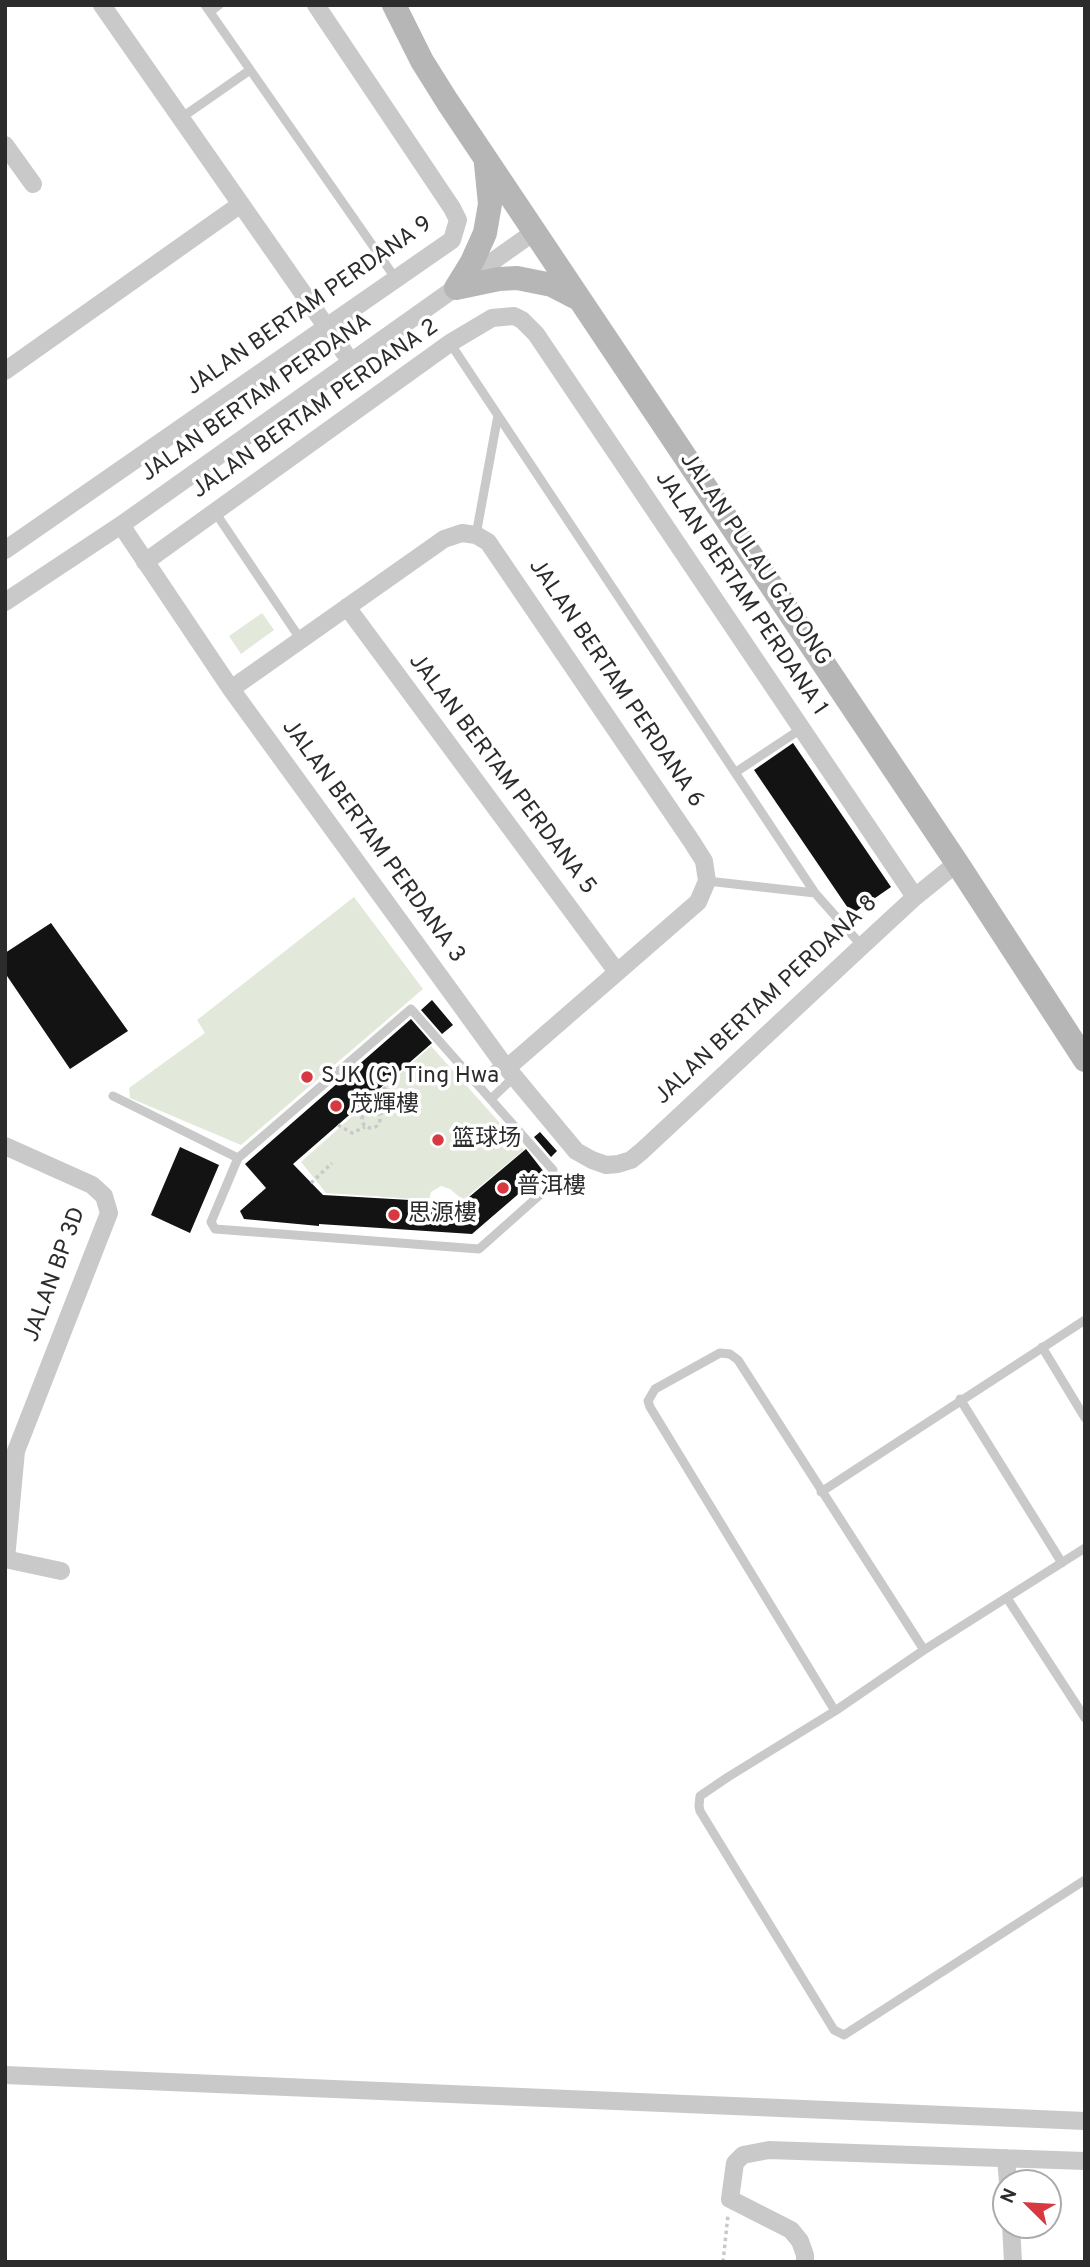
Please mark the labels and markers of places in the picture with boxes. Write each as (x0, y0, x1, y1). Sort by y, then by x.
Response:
place label: SJK (C) Ting Hwa (321, 1063, 499, 1091)
marker: SJK (C) Ting Hwa (299, 1069, 315, 1085)
place label: 茂輝樓 (350, 1092, 419, 1120)
marker: 茂輝樓 (328, 1098, 344, 1114)
place label: 篮球场 (452, 1126, 521, 1154)
marker: 篮球场 (430, 1132, 446, 1148)
place label: 普洱樓 (517, 1174, 586, 1202)
marker: 普洱樓 (495, 1180, 511, 1196)
place label: 思源樓 (408, 1201, 477, 1229)
marker: 思源樓 (386, 1207, 402, 1223)

